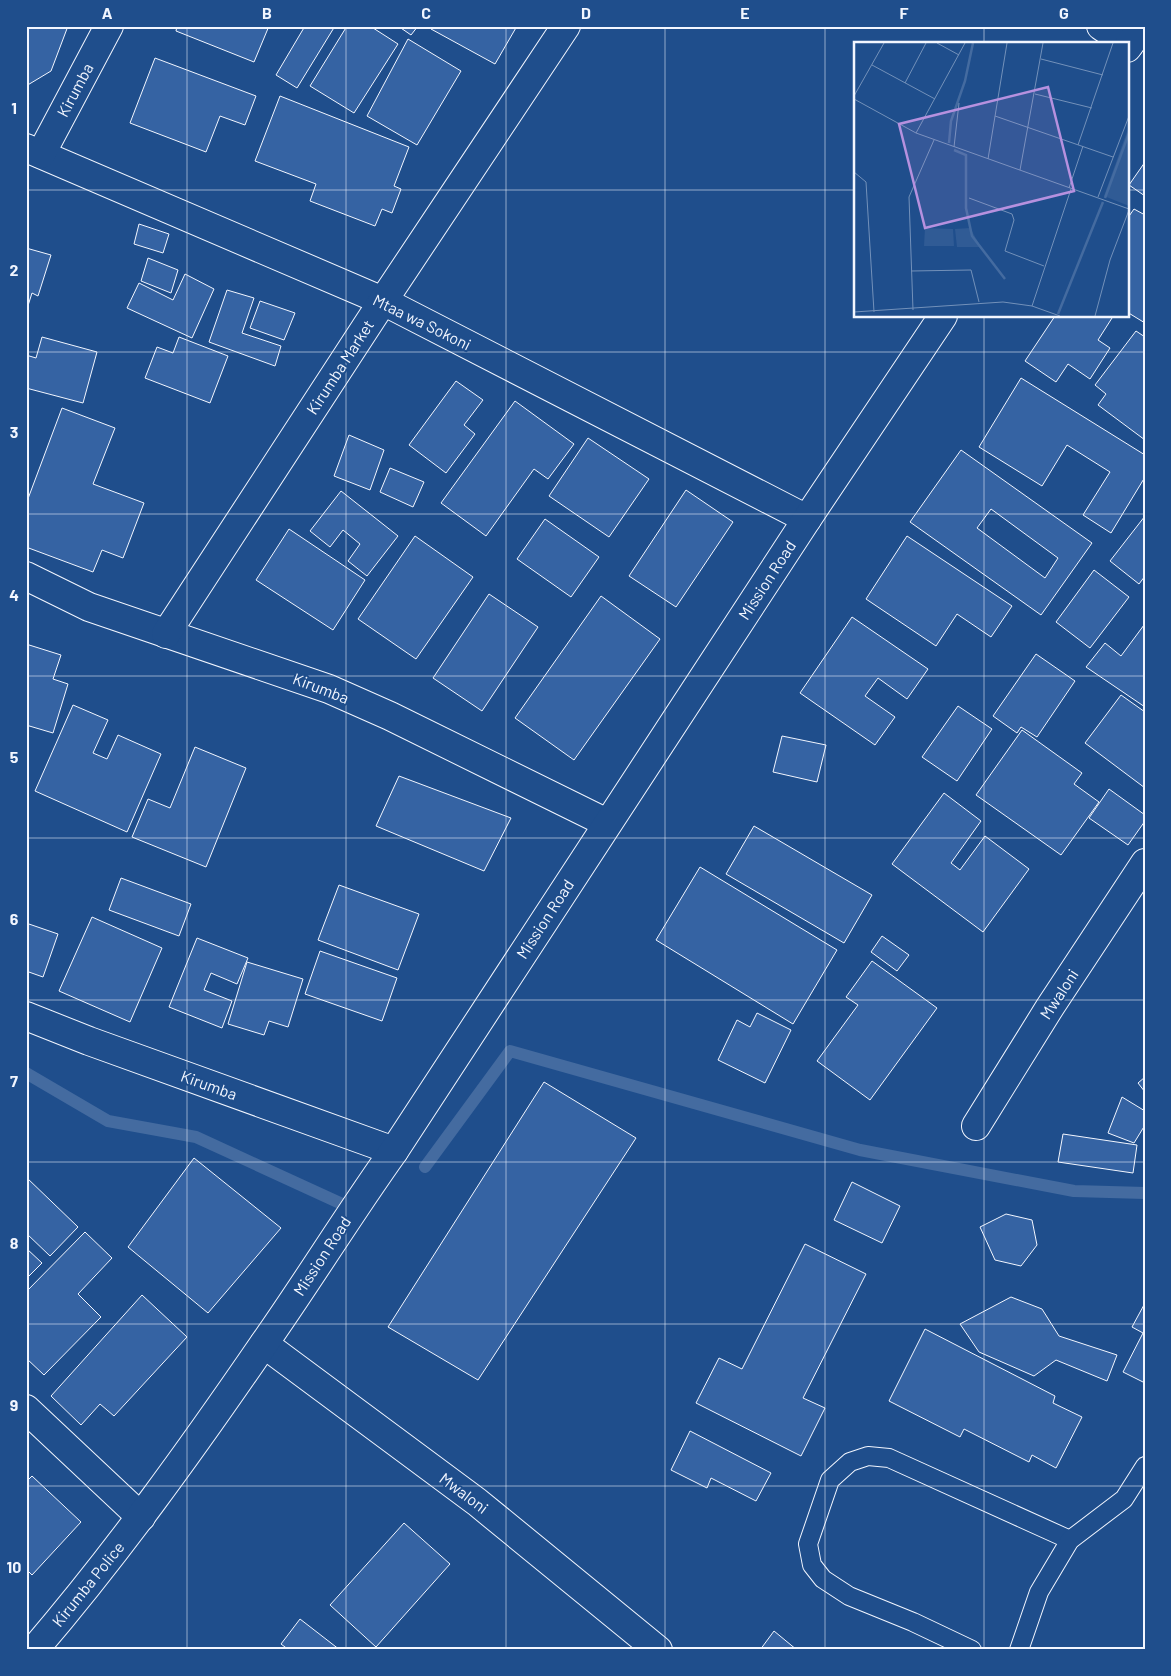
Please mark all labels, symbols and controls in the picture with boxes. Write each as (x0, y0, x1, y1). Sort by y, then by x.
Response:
text: A (102, 3, 113, 22)
text: B (262, 3, 272, 22)
text: C (421, 3, 431, 22)
text: D (581, 3, 591, 22)
text: E (740, 3, 750, 22)
text: F (900, 3, 909, 22)
text: G (1059, 3, 1069, 22)
inset map (854, 42, 1128, 318)
street label: Kirumba (52, 60, 97, 120)
text: 1 (11, 98, 17, 117)
text: 2 (10, 260, 19, 279)
street label: Mtaa wa Sokoni (370, 290, 474, 353)
street label: Kirumba Market (302, 316, 377, 418)
text: 3 (10, 422, 18, 441)
street label: Mission Road (734, 537, 799, 623)
text: 4 (9, 585, 19, 604)
street label: Kirumba (291, 668, 352, 707)
text: 5 (10, 747, 19, 766)
street label: Mission Road (512, 876, 577, 962)
text: 6 (10, 909, 19, 928)
street label: Mwaloni (1035, 965, 1082, 1022)
street label: Kirumba (178, 1066, 240, 1103)
text: 7 (10, 1071, 18, 1090)
street label: Mission Road (289, 1213, 354, 1299)
text: 8 (10, 1233, 19, 1252)
text: 9 (10, 1395, 18, 1414)
street label: Mwaloni (436, 1468, 492, 1517)
street label: Kirumba Police (47, 1537, 128, 1630)
text: 10 (7, 1557, 21, 1576)

